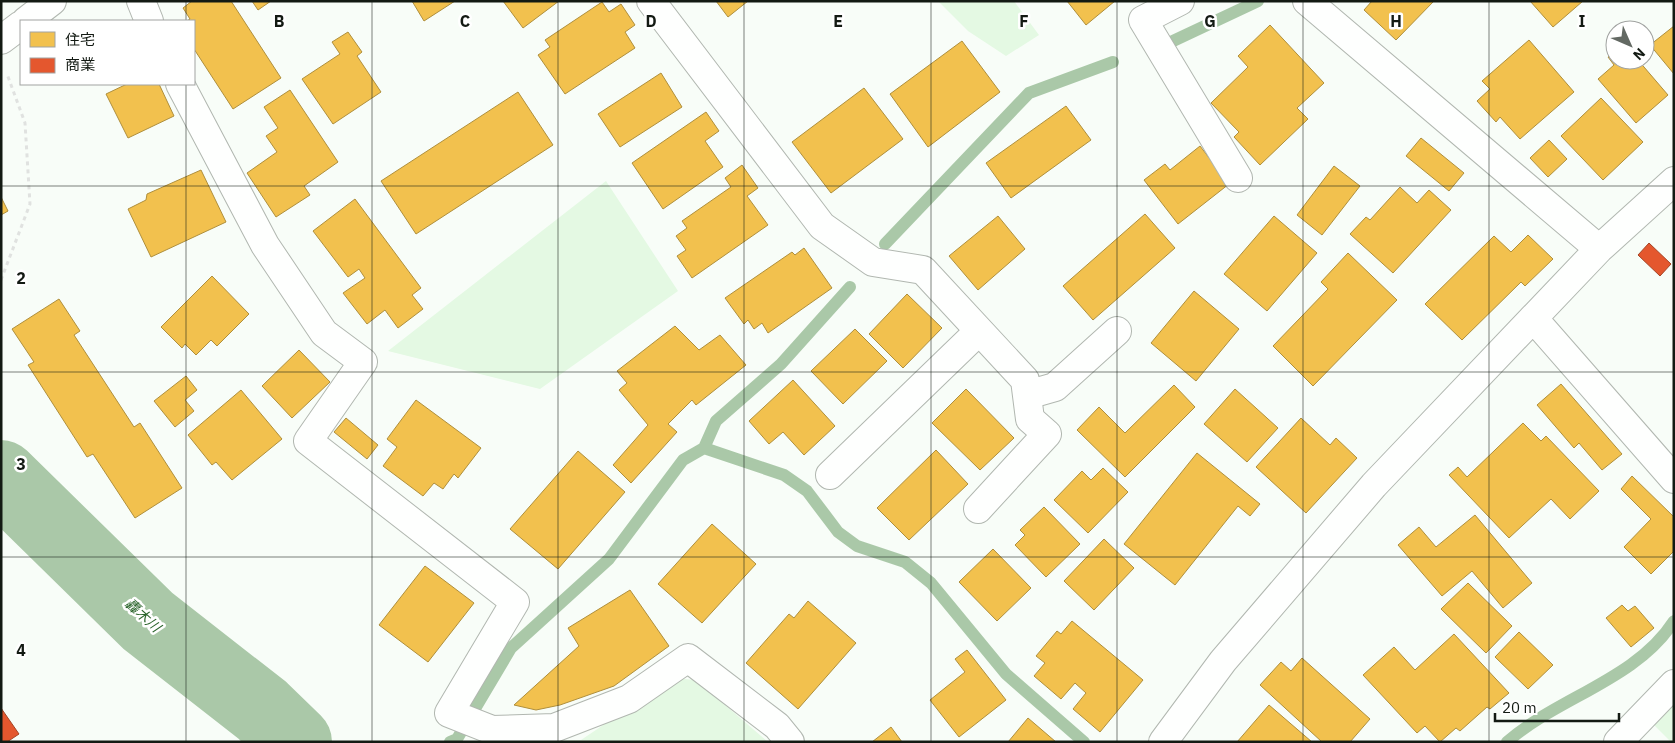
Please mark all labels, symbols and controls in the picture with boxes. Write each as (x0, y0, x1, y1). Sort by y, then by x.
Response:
text: B (274, 11, 285, 31)
text: C (460, 11, 470, 31)
text: D (645, 11, 657, 31)
text: E (833, 11, 843, 31)
text: F (1019, 11, 1029, 31)
text: G (1204, 11, 1216, 31)
text: H (1390, 11, 1402, 31)
text: I (1579, 11, 1586, 31)
legend (20, 20, 195, 85)
north arrow (1605, 20, 1655, 70)
text: 住宅 (65, 30, 95, 49)
text: N (1629, 44, 1649, 64)
text: 商業 (65, 55, 95, 74)
text: 2 (16, 268, 26, 288)
text: 3 (16, 454, 26, 474)
water label: 轟木川 (121, 594, 166, 637)
text: 4 (16, 640, 26, 660)
scale bar (1495, 690, 1619, 722)
text: 20 m (1502, 698, 1537, 717)

